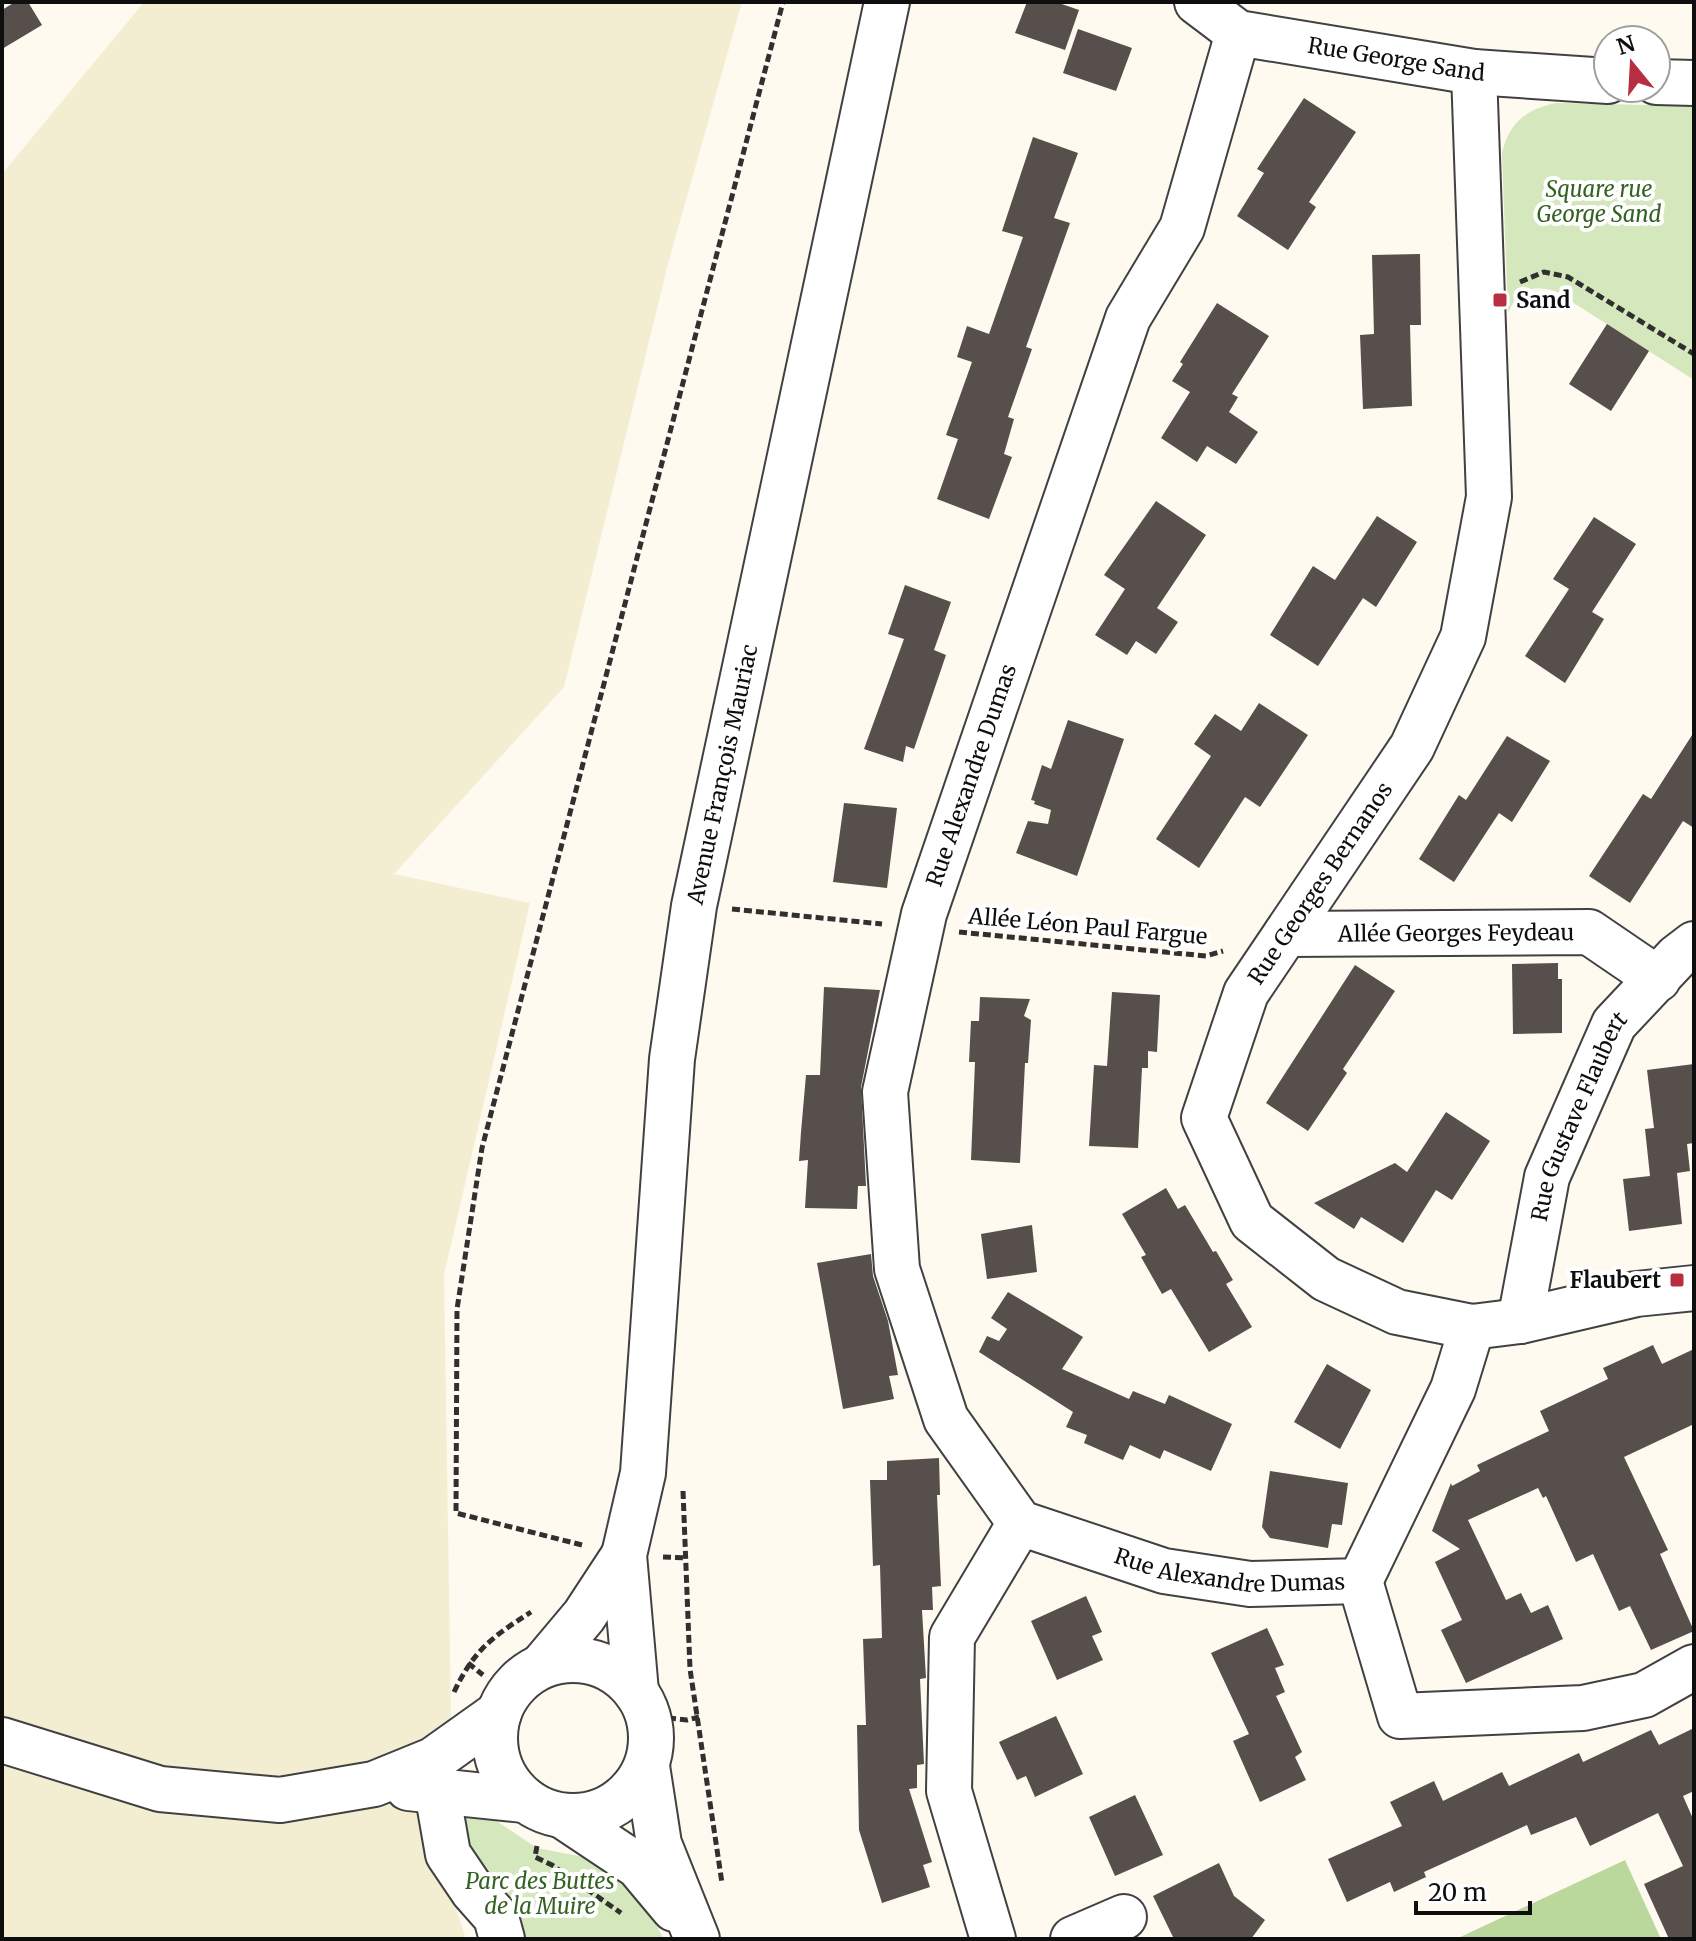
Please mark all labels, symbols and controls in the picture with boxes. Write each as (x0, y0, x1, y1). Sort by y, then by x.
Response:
north arrow (1592, 24, 1672, 104)
text: N (1613, 29, 1639, 61)
street label: Rue George Sand (1306, 31, 1486, 87)
park label: Square rue George Sand (1537, 175, 1662, 228)
place label: Sand (1516, 286, 1571, 314)
marker: Sand (1491, 291, 1509, 309)
street label: Avenue François Mauriac (681, 642, 764, 908)
street label: Rue Alexandre Dumas (920, 660, 1022, 890)
street label: Rue Georges Bernanos (1242, 777, 1398, 989)
street label: Allée Léon Paul Fargue (966, 902, 1209, 950)
street label: Allée Georges Feydeau (1337, 918, 1574, 948)
street label: Rue Gustave Flaubert (1525, 1005, 1633, 1223)
place label: Flaubert (1569, 1266, 1661, 1294)
marker: Flaubert (1668, 1271, 1686, 1289)
street label: Rue Alexandre Dumas (1111, 1541, 1346, 1598)
scale bar (1416, 1865, 1530, 1915)
park label: Parc des Buttes de la Muire (465, 1867, 615, 1920)
text: 20 m (1428, 1877, 1487, 1908)

